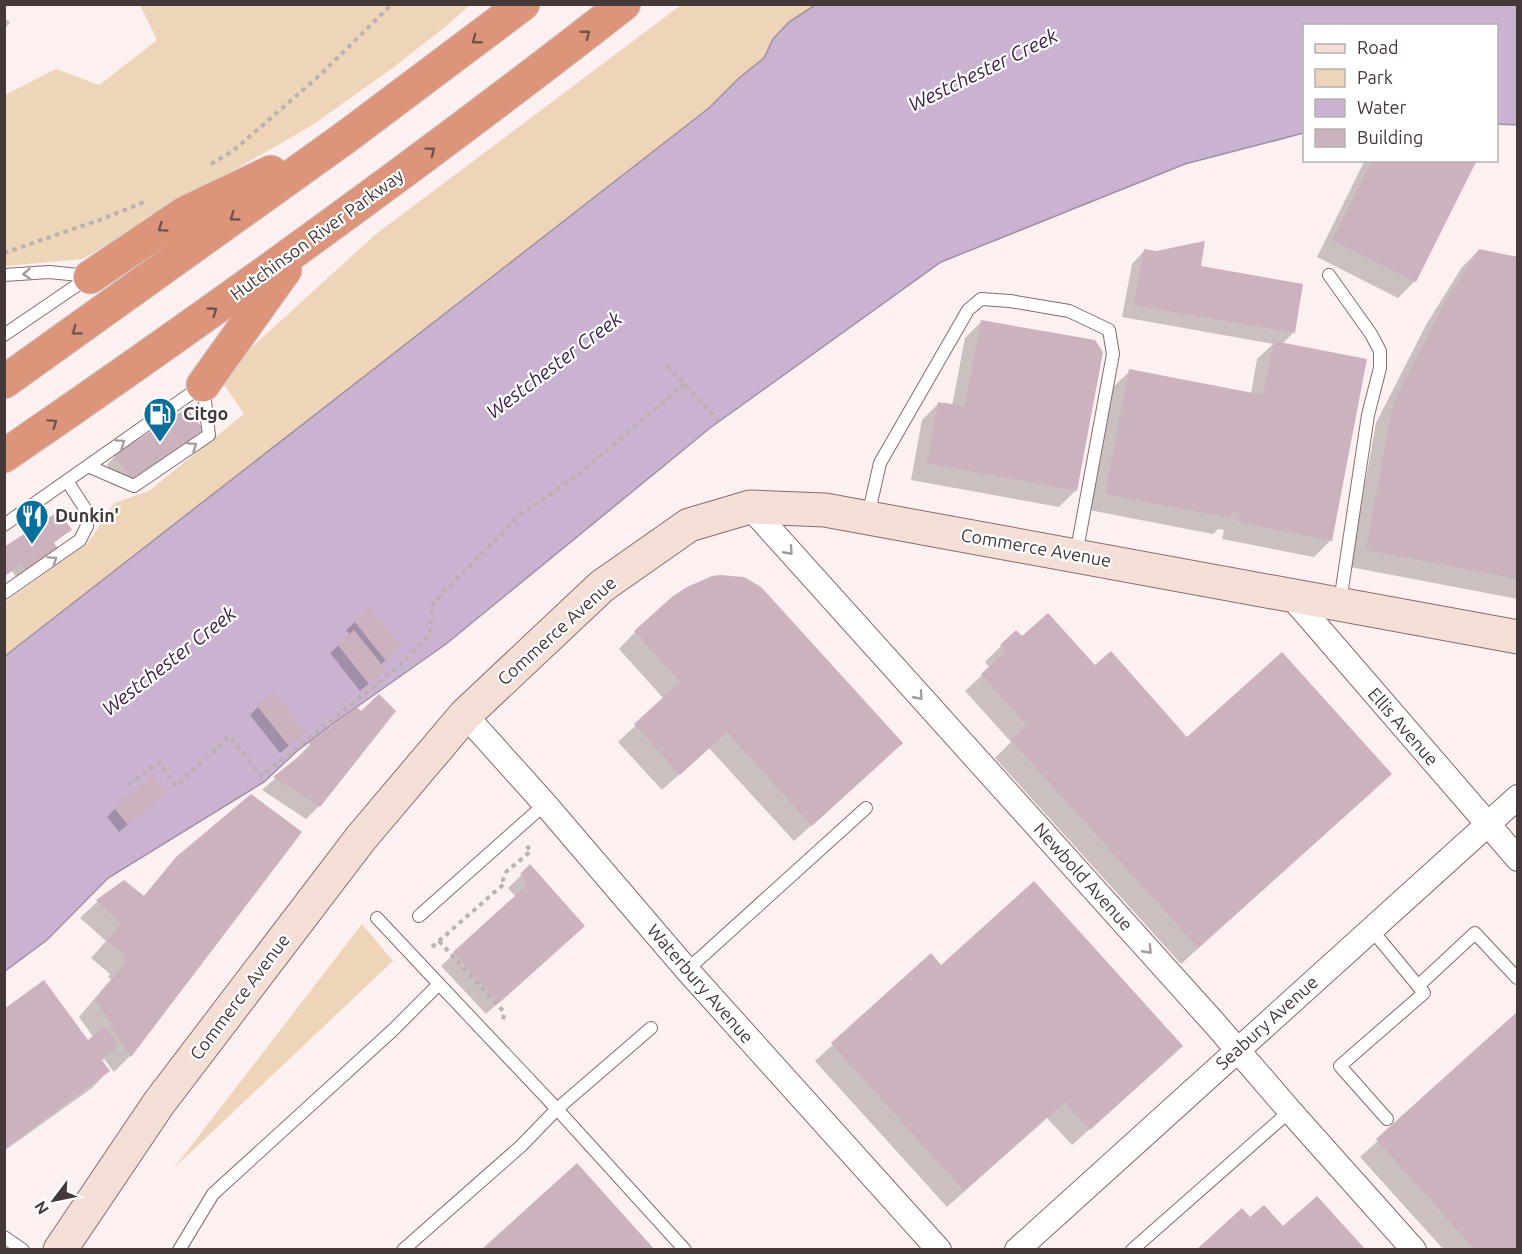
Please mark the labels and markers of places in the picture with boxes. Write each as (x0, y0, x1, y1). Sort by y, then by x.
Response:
fuel station icon: Citgo (142, 396, 178, 443)
place label: Citgo (183, 403, 228, 423)
restaurant icon: Dunkin' (14, 498, 50, 545)
place label: Dunkin' (55, 505, 119, 525)

